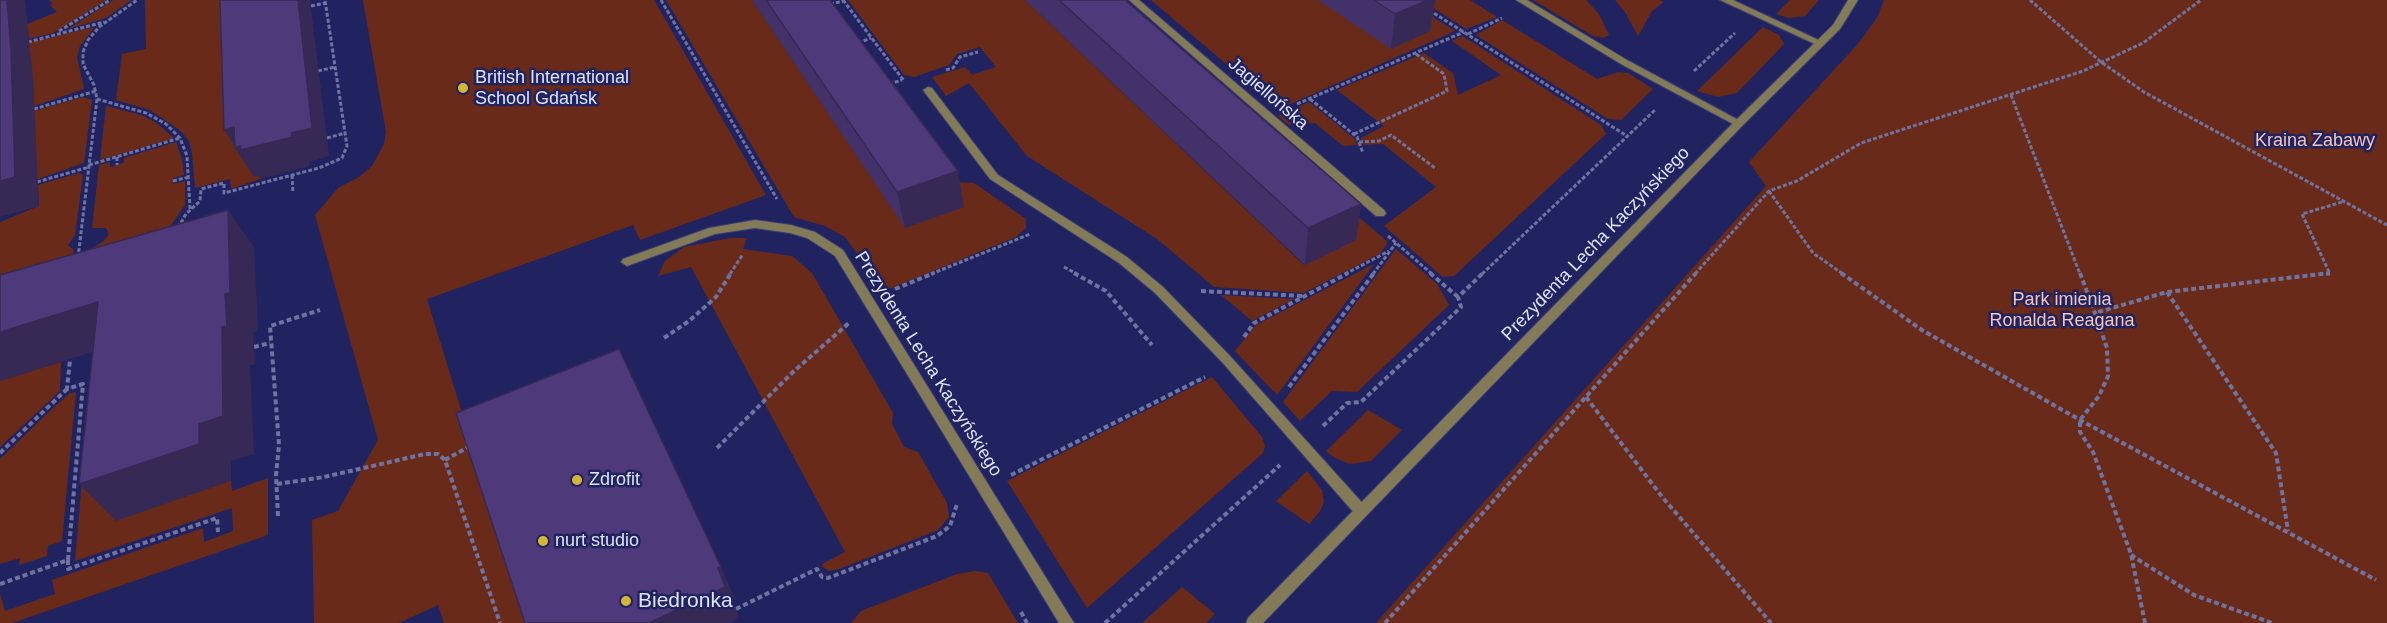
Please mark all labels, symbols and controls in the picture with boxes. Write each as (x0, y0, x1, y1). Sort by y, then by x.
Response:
street label: Jagiellońska (1224, 53, 1312, 135)
place label: British International School Gdańsk (475, 67, 629, 110)
marker: British International School Gdańsk (456, 81, 470, 95)
park label: Kraina Zabawy (2255, 130, 2375, 152)
street label: Prezydenta Lecha Kaczyńskiego (1498, 143, 1694, 345)
street label: Prezydenta Lecha Kaczyńskiego (850, 248, 1006, 480)
park label: Park imienia Ronalda Reagana (1989, 289, 2135, 332)
place label: Zdrofit (589, 469, 640, 491)
marker: Zdrofit (570, 473, 584, 487)
place label: nurt studio (555, 530, 639, 552)
marker: nurt studio (536, 534, 550, 548)
place label: Biedronka (638, 588, 733, 614)
marker: Biedronka (619, 594, 633, 608)

